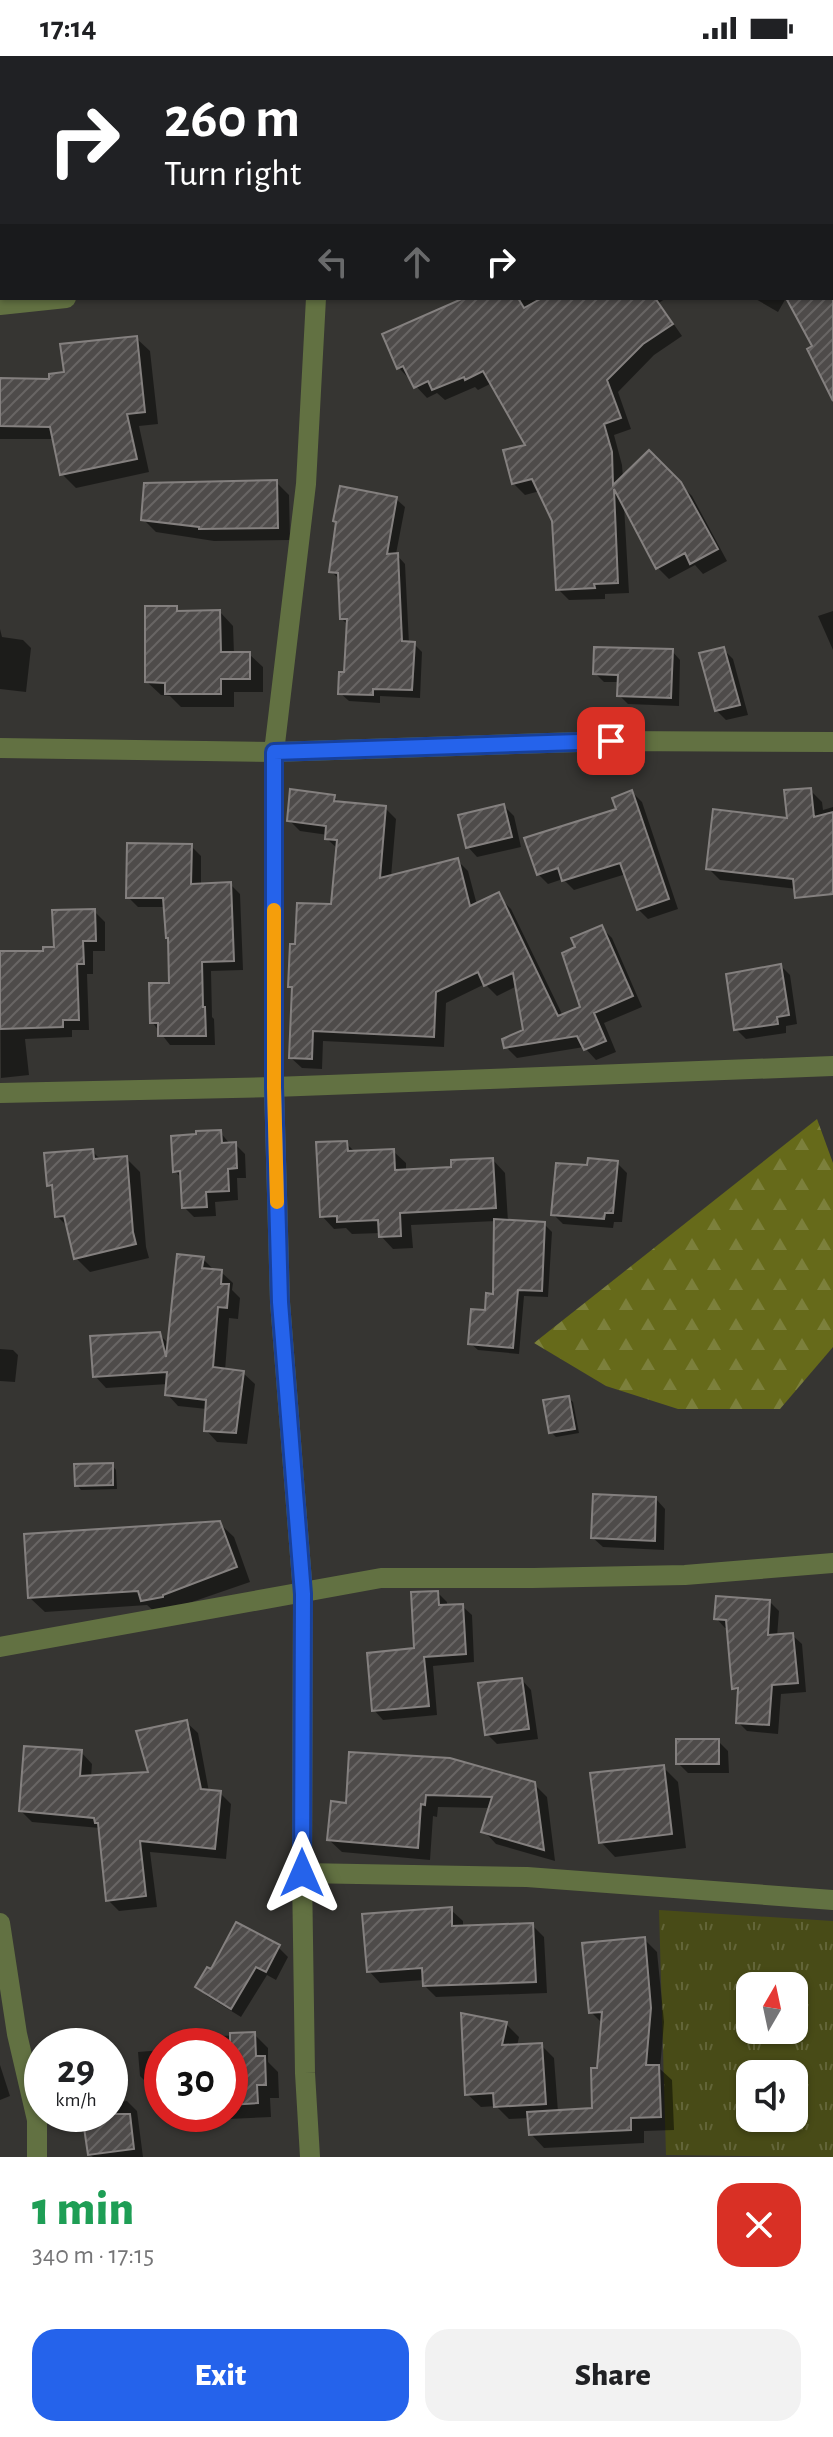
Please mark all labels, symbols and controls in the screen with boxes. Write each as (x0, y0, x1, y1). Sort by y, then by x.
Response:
text: 17:14 (40, 13, 97, 43)
icon: right (32, 88, 136, 192)
text: 260 m (164, 91, 300, 147)
text: Turn right (164, 156, 301, 192)
icon: left (311, 240, 355, 284)
icon: ahead (395, 240, 439, 284)
icon: right (479, 240, 523, 284)
pin (577, 707, 645, 775)
icon: arrive (589, 719, 633, 763)
position arrow (260, 1831, 344, 1915)
north arrow (736, 1972, 808, 2044)
map controls (736, 1972, 808, 2132)
speed limit sign: 30 (144, 2028, 248, 2132)
text: 29 (57, 2050, 95, 2090)
button: sound (736, 2060, 808, 2132)
text: km/h (55, 2090, 97, 2110)
button: close (717, 2183, 801, 2267)
text: 1 min (32, 2186, 134, 2234)
text: 340 m · 17:15 (32, 2242, 154, 2268)
button: Exit (32, 2329, 409, 2421)
button: Share (425, 2329, 801, 2421)

